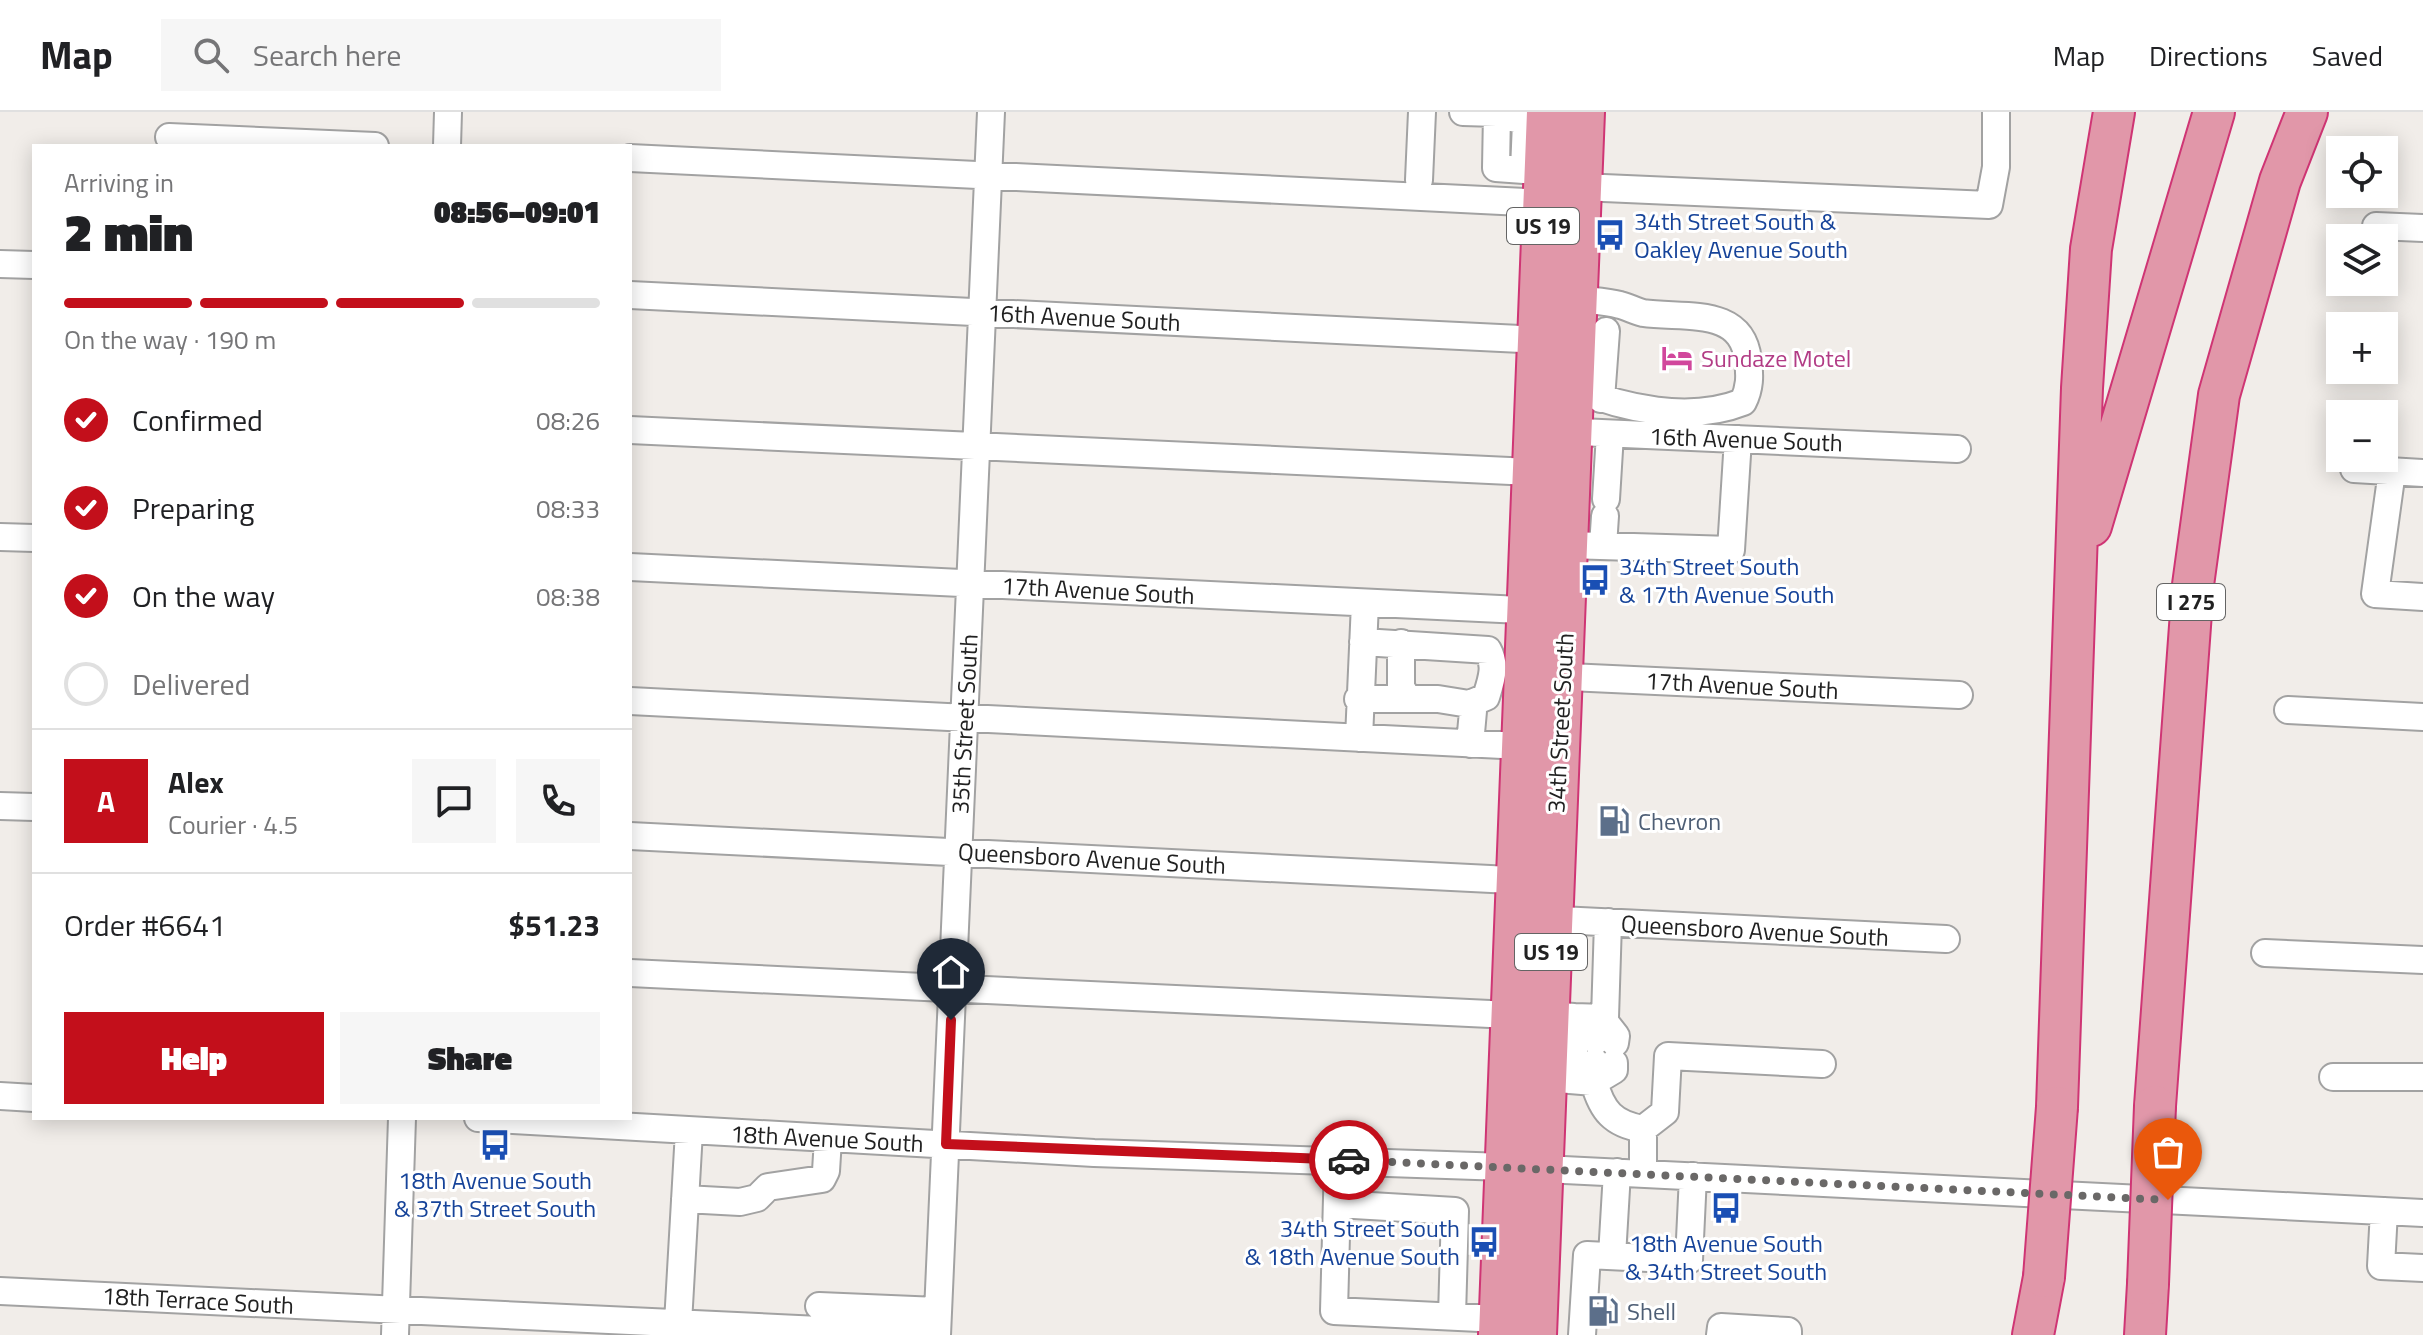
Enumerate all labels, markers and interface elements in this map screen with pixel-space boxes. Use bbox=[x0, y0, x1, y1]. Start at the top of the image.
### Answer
search box bbox=[161, 19, 721, 91]
text: Map bbox=[40, 26, 113, 84]
text: Search here bbox=[253, 32, 402, 78]
icon: search bbox=[189, 33, 233, 77]
text: Map bbox=[2053, 34, 2105, 77]
text: Directions bbox=[2149, 34, 2268, 77]
text: Saved bbox=[2312, 34, 2383, 77]
map controls bbox=[2326, 136, 2398, 472]
button: locate bbox=[2326, 136, 2398, 208]
text: Arriving in bbox=[64, 163, 174, 202]
text: 08:56–09:01 bbox=[434, 189, 600, 235]
text: 2 min bbox=[64, 192, 193, 271]
place label: 34th Street South & Oakley Avenue South bbox=[1634, 203, 1848, 267]
road number: US 19 bbox=[1507, 208, 1579, 244]
bus stop icon: 34th Street South & Oakley Avenue South bbox=[1593, 218, 1627, 252]
button: layers bbox=[2326, 224, 2398, 296]
street label: 16th Avenue South bbox=[986, 294, 1182, 340]
button: + bbox=[2326, 312, 2398, 384]
text: On the way · 190 m bbox=[64, 320, 276, 359]
place label: Sundaze Motel bbox=[1701, 340, 1851, 376]
hotel icon: Sundaze Motel bbox=[1660, 341, 1694, 375]
text: Confirmed bbox=[132, 397, 263, 443]
icon: check bbox=[64, 398, 108, 442]
button: − bbox=[2326, 400, 2398, 472]
text: 08:26 bbox=[536, 401, 600, 440]
street label: 16th Avenue South bbox=[1649, 418, 1843, 460]
text: Preparing bbox=[132, 485, 254, 531]
icon: check bbox=[64, 486, 108, 530]
text: 08:33 bbox=[536, 489, 600, 528]
place label: 34th Street South & 17th Avenue South bbox=[1619, 548, 1834, 612]
bus stop icon: 34th Street South & 17th Avenue South bbox=[1578, 563, 1612, 597]
street label: 17th Avenue South bbox=[1000, 567, 1196, 613]
text: On the way bbox=[132, 573, 275, 619]
icon: check bbox=[64, 574, 108, 618]
text: 08:38 bbox=[536, 577, 600, 616]
road number: I 275 bbox=[2157, 584, 2225, 620]
street label: 34th Street South bbox=[1537, 632, 1583, 814]
street label: 35th Street South bbox=[941, 633, 987, 815]
text: Delivered bbox=[132, 661, 250, 707]
street label: 17th Avenue South bbox=[1644, 662, 1840, 708]
text: Alex bbox=[168, 759, 224, 805]
button: chat bbox=[412, 759, 496, 843]
button: phone bbox=[516, 759, 600, 843]
text: A bbox=[97, 778, 115, 824]
place label: Chevron bbox=[1638, 803, 1721, 839]
fuel station icon: Chevron bbox=[1597, 804, 1631, 838]
text: Courier · 4.5 bbox=[168, 805, 298, 844]
street label: Queensboro Avenue South bbox=[957, 833, 1227, 883]
text: Order #6641 bbox=[64, 902, 226, 948]
text: $51.23 bbox=[508, 902, 600, 948]
street label: Queensboro Avenue South bbox=[1620, 905, 1890, 955]
road number: US 19 bbox=[1515, 934, 1587, 970]
pin bbox=[917, 938, 985, 1020]
icon: home bbox=[929, 950, 973, 994]
button: Help bbox=[64, 1012, 324, 1104]
button: Share bbox=[340, 1012, 600, 1104]
street label: 18th Avenue South bbox=[729, 1115, 925, 1161]
pin bbox=[2134, 1118, 2202, 1200]
courier bbox=[1309, 1120, 1389, 1200]
bus stop icon: 18th Avenue South & 37th Street South bbox=[478, 1128, 512, 1162]
icon: bag bbox=[2146, 1130, 2190, 1174]
icon: car bbox=[1327, 1138, 1371, 1182]
place label: 18th Avenue South & 37th Street South bbox=[394, 1162, 596, 1226]
bus stop icon: 18th Avenue South & 34th Street South bbox=[1709, 1191, 1743, 1225]
place label: 34th Street South & 18th Avenue South bbox=[1245, 1210, 1460, 1274]
bus stop icon: 34th Street South & 18th Avenue South bbox=[1467, 1225, 1501, 1259]
place label: 18th Avenue South & 34th Street South bbox=[1625, 1225, 1827, 1289]
street label: 18th Terrace South bbox=[101, 1277, 295, 1323]
place label: Shell bbox=[1627, 1293, 1676, 1329]
fuel station icon: Shell bbox=[1586, 1294, 1620, 1328]

